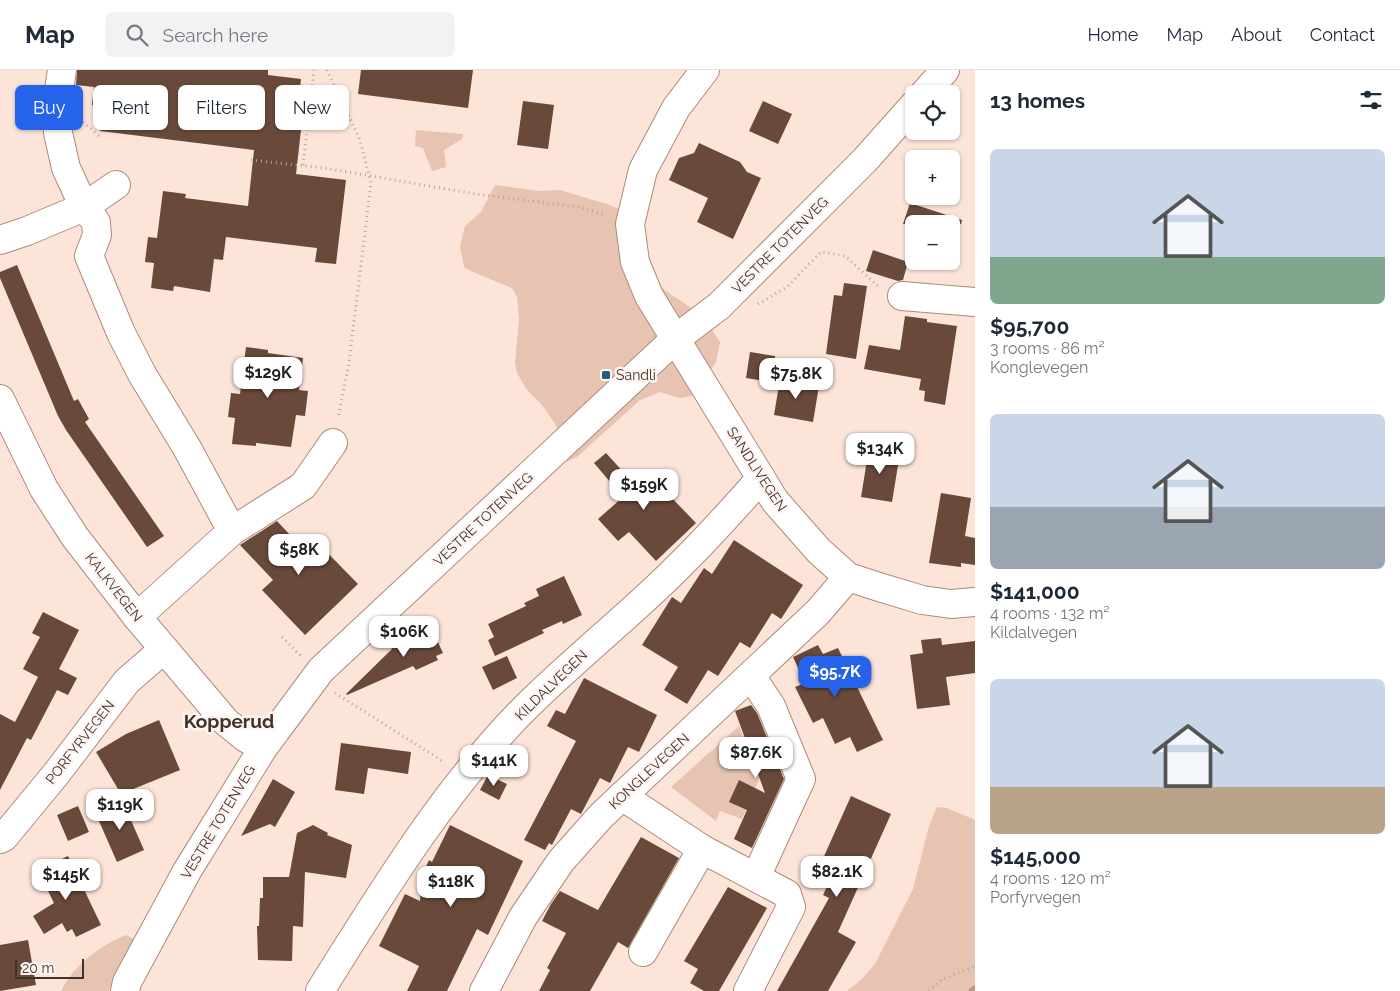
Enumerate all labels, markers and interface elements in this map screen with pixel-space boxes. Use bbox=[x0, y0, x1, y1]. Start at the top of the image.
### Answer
search box bbox=[105, 12, 455, 57]
text: Map bbox=[25, 20, 75, 49]
icon: search bbox=[123, 21, 151, 49]
text: Search here bbox=[163, 24, 268, 46]
text: Home bbox=[1087, 24, 1138, 45]
text: Map bbox=[1166, 24, 1203, 45]
text: About bbox=[1231, 24, 1282, 45]
text: Contact bbox=[1310, 24, 1375, 45]
chip: Buy bbox=[15, 85, 83, 130]
chip: Rent bbox=[93, 85, 168, 130]
chip: Filters bbox=[178, 85, 265, 130]
chip: New bbox=[275, 85, 349, 130]
map controls bbox=[905, 85, 960, 270]
button: locate bbox=[905, 85, 960, 140]
icon: filters bbox=[1357, 86, 1385, 114]
text: 13 homes bbox=[990, 88, 1085, 113]
button: + bbox=[905, 150, 960, 205]
icon: home bbox=[1143, 181, 1233, 271]
street label: VESTRE TOTENVEG bbox=[728, 193, 832, 297]
button: − bbox=[905, 215, 960, 270]
text: $95,700 bbox=[990, 314, 1069, 339]
text: 3 rooms · 86 m² bbox=[990, 339, 1105, 358]
pin: $129K bbox=[233, 356, 303, 399]
pin: $75.8K bbox=[755, 358, 837, 400]
text: Konglevegen bbox=[990, 358, 1088, 377]
text: $129K bbox=[244, 363, 292, 382]
text: $75.8K bbox=[770, 364, 822, 383]
place label: Sandli bbox=[616, 367, 656, 383]
marker: Sandli bbox=[600, 369, 612, 381]
street label: SANDLIVEGEN bbox=[724, 424, 790, 514]
pin: $134K bbox=[845, 432, 915, 475]
text: $134K bbox=[857, 439, 903, 458]
icon: home bbox=[1143, 446, 1233, 536]
pin: $159K bbox=[609, 468, 679, 511]
street label: VESTRE TOTENVEG bbox=[430, 469, 536, 569]
text: $159K bbox=[620, 475, 668, 494]
pin: $58K bbox=[269, 534, 329, 576]
text: $58K bbox=[279, 540, 319, 559]
street label: KALKVEGEN bbox=[82, 549, 146, 625]
text: $141,000 bbox=[990, 579, 1080, 604]
text: 4 rooms · 132 m² bbox=[990, 604, 1110, 623]
pin: $106K bbox=[369, 616, 439, 658]
text: $106K bbox=[380, 622, 428, 641]
text: Kildalvegen bbox=[990, 623, 1077, 642]
street label: KILDALVEGEN bbox=[512, 647, 590, 723]
pin: $95.7K bbox=[794, 656, 876, 698]
text: $95.7K bbox=[809, 662, 861, 681]
street label: PORFYRVEGEN bbox=[42, 697, 118, 787]
district label: Kopperud bbox=[184, 710, 274, 732]
icon: home bbox=[1143, 711, 1233, 801]
street label: KONGLEVEGEN bbox=[606, 730, 692, 812]
pin: $87.6K bbox=[715, 736, 797, 779]
text: $87.6K bbox=[730, 743, 782, 762]
pin: $141K bbox=[459, 744, 529, 787]
text: $141K bbox=[471, 751, 517, 770]
street label: VESTRE TOTENVEG bbox=[178, 762, 258, 882]
pin: $119K bbox=[85, 788, 155, 831]
text: $119K bbox=[97, 795, 143, 814]
text: $145,000 bbox=[990, 844, 1081, 869]
pin: $82.1K bbox=[796, 856, 878, 898]
pin: $145K bbox=[31, 858, 101, 901]
text: $82.1K bbox=[811, 862, 863, 881]
text: $145K bbox=[43, 865, 89, 884]
pin: $118K bbox=[416, 866, 486, 908]
text: 4 rooms · 120 m² bbox=[990, 869, 1111, 888]
text: $118K bbox=[428, 872, 474, 891]
text: Porfyrvegen bbox=[990, 888, 1081, 907]
scale bar bbox=[15, 956, 84, 979]
text: 20 m bbox=[22, 960, 54, 976]

